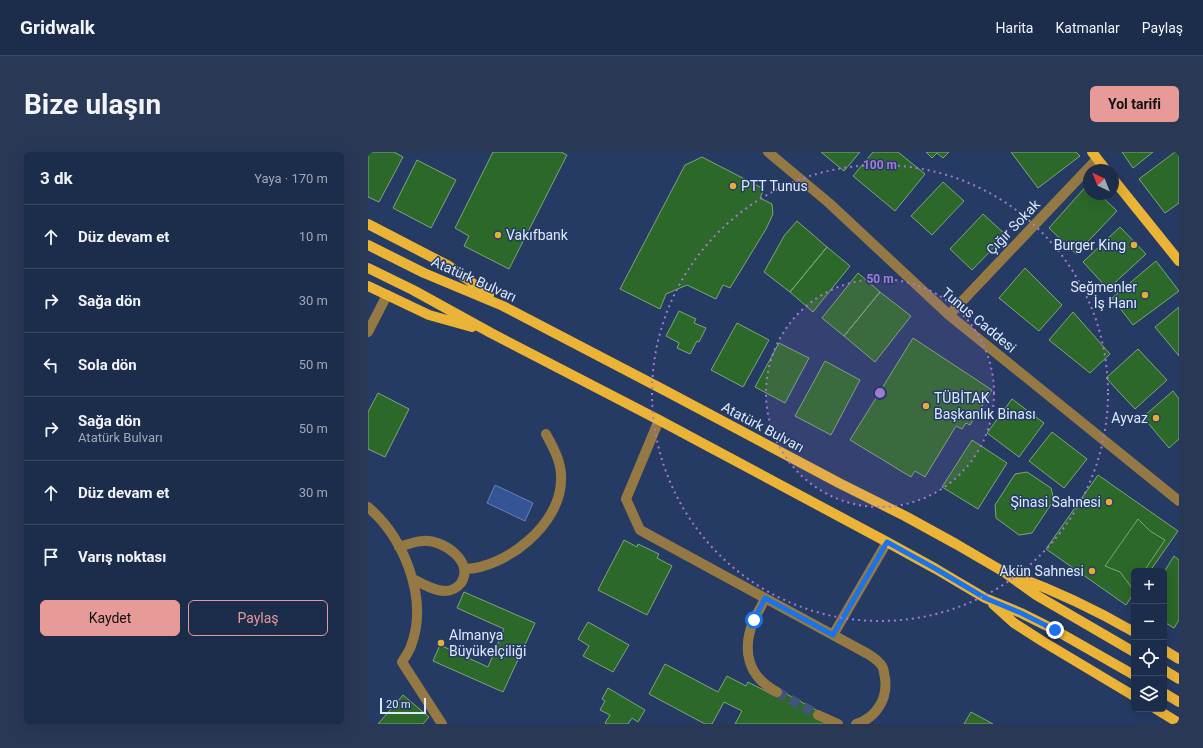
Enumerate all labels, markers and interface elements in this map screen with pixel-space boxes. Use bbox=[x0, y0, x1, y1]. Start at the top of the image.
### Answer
text: Gridwalk bbox=[20, 16, 95, 39]
text: Harita bbox=[996, 20, 1033, 36]
text: Katmanlar bbox=[1055, 20, 1120, 36]
text: Paylaş bbox=[1142, 20, 1183, 36]
button: Yol tarifi bbox=[1090, 86, 1179, 122]
text: Bize ulaşın bbox=[24, 88, 161, 121]
text: 100 m bbox=[863, 158, 897, 172]
north arrow bbox=[1083, 164, 1119, 200]
text: 3 dk bbox=[40, 168, 73, 188]
text: Yaya · 170 m bbox=[254, 171, 328, 186]
place label: PTT Tunus bbox=[741, 178, 808, 194]
marker: PTT Tunus bbox=[728, 181, 738, 191]
street label: Çığır Sokak bbox=[983, 196, 1044, 258]
icon: ahead bbox=[40, 226, 62, 248]
place label: Vakıfbank bbox=[506, 227, 569, 243]
text: Düz devam et bbox=[78, 228, 169, 246]
text: 10 m bbox=[299, 229, 328, 244]
marker: Vakıfbank bbox=[493, 230, 503, 240]
place label: Burger King bbox=[1054, 237, 1126, 253]
marker: Burger King bbox=[1129, 240, 1139, 250]
street label: Atatürk Bulvarı bbox=[429, 253, 519, 305]
text: 50 m bbox=[866, 272, 894, 286]
place label: Seğmenler İş Hanı bbox=[1070, 279, 1137, 311]
street label: Tunus Caddesi bbox=[939, 284, 1019, 356]
icon: right bbox=[40, 290, 62, 312]
marker: Seğmenler İş Hanı bbox=[1140, 290, 1150, 300]
text: Sağa dön bbox=[78, 292, 141, 310]
text: 30 m bbox=[299, 293, 328, 308]
icon: left bbox=[40, 354, 62, 376]
text: Sola dön bbox=[78, 356, 137, 374]
text: 50 m bbox=[299, 357, 328, 372]
centre of rings bbox=[873, 386, 887, 400]
place label: TÜBİTAK Başkanlık Binası bbox=[934, 390, 1036, 422]
street label: Atatürk Bulvarı bbox=[719, 399, 807, 455]
marker: TÜBİTAK Başkanlık Binası bbox=[921, 401, 931, 411]
place label: Ayvaz bbox=[1111, 410, 1148, 426]
text: Sağa dön bbox=[78, 412, 141, 430]
marker: Ayvaz bbox=[1151, 413, 1161, 423]
icon: right bbox=[40, 418, 62, 440]
text: 50 m bbox=[299, 421, 328, 436]
text: Atatürk Bulvarı bbox=[78, 430, 163, 445]
icon: ahead bbox=[40, 482, 62, 504]
text: Düz devam et bbox=[78, 484, 169, 502]
text: 30 m bbox=[299, 485, 328, 500]
place label: Şinasi Sahnesi bbox=[1010, 494, 1101, 510]
marker: Şinasi Sahnesi bbox=[1104, 497, 1114, 507]
icon: arrive bbox=[40, 546, 62, 568]
text: Varış noktası bbox=[78, 548, 166, 566]
place label: Akün Sahnesi bbox=[999, 563, 1084, 579]
marker: Akün Sahnesi bbox=[1087, 566, 1097, 576]
map controls bbox=[1131, 568, 1167, 712]
button: + bbox=[1131, 568, 1167, 604]
button: Kaydet bbox=[40, 600, 180, 636]
button: Paylaş bbox=[188, 600, 328, 636]
button: − bbox=[1131, 604, 1167, 640]
route start bbox=[745, 611, 763, 629]
route end bbox=[1046, 621, 1064, 639]
place label: Almanya Büyükelçiliği bbox=[449, 627, 526, 659]
marker: Almanya Büyükelçiliği bbox=[436, 638, 446, 648]
button: locate bbox=[1131, 640, 1167, 676]
button: layers bbox=[1131, 676, 1167, 712]
scale bar bbox=[380, 696, 426, 715]
text: 20 m bbox=[386, 698, 411, 711]

